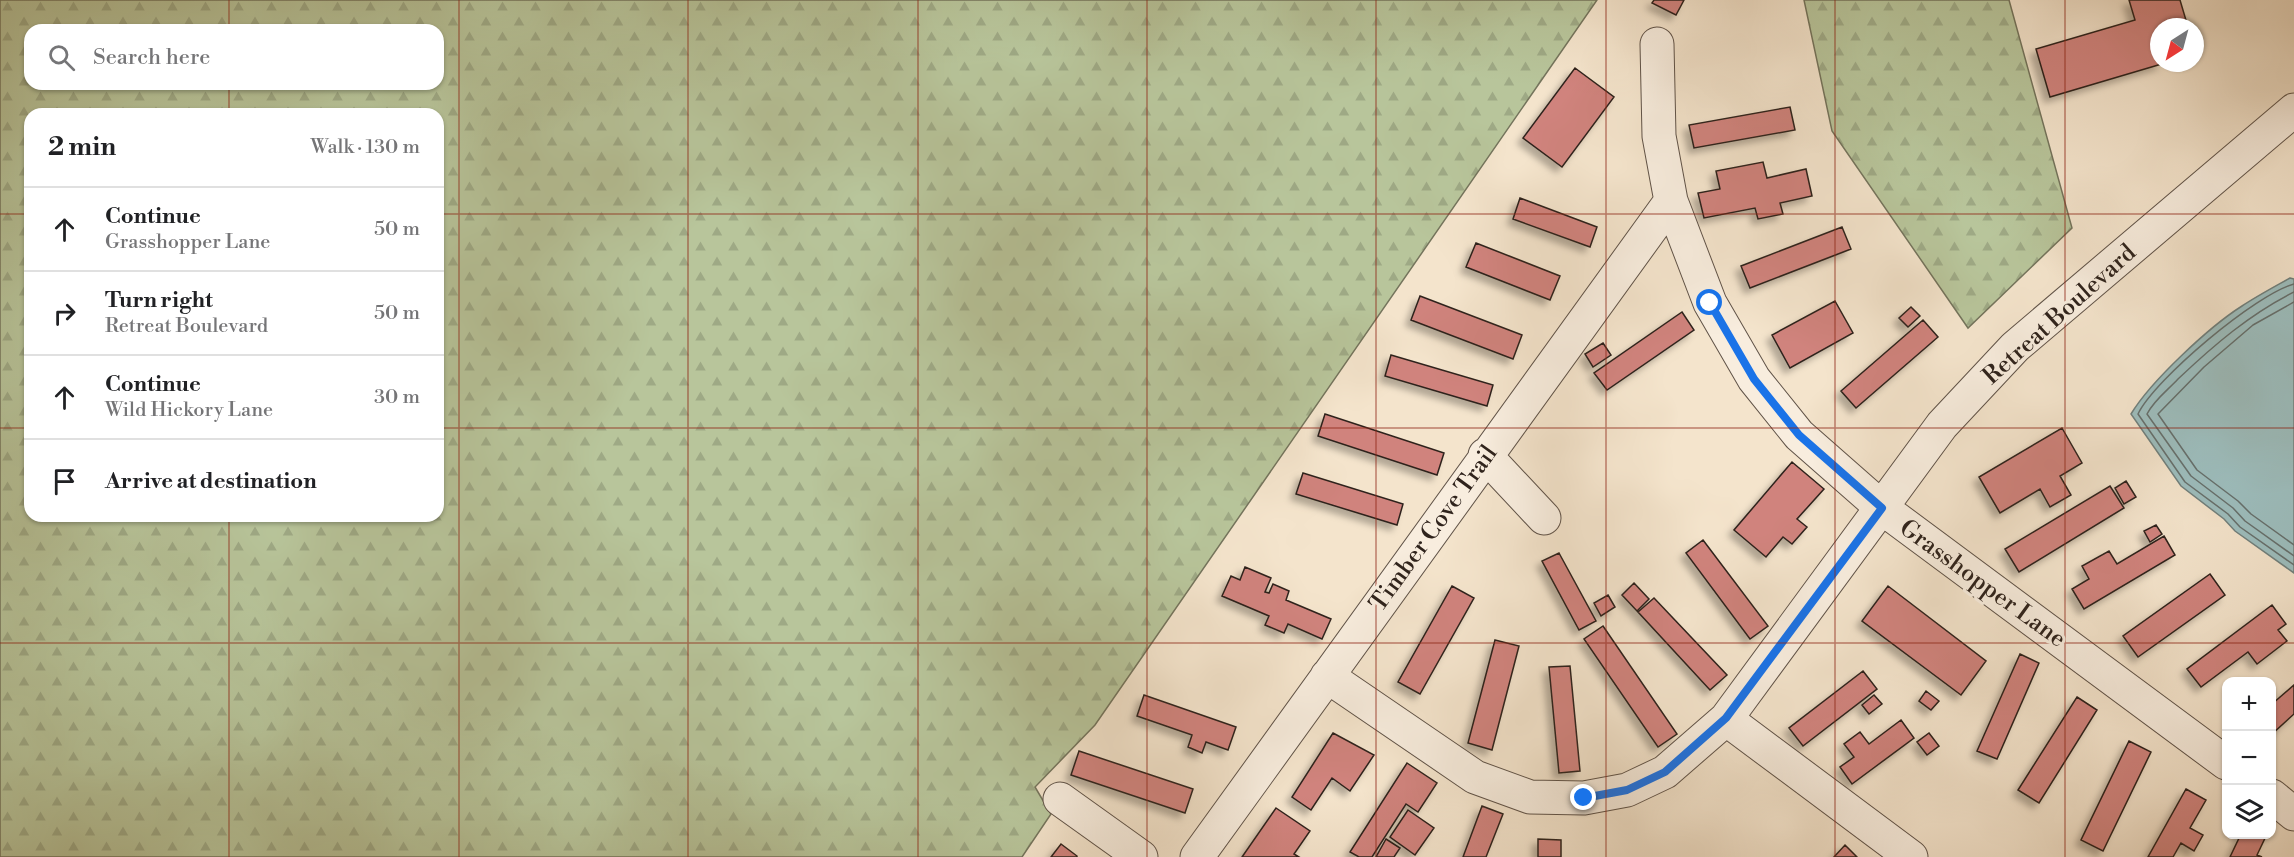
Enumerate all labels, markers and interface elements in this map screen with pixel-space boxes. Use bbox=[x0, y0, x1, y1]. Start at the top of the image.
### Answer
north arrow bbox=[2150, 18, 2204, 72]
search box bbox=[24, 24, 444, 90]
icon: search bbox=[45, 41, 78, 74]
text: Search here bbox=[93, 44, 210, 71]
text: 2 min bbox=[48, 131, 116, 163]
text: Walk · 130 m bbox=[311, 135, 420, 160]
text: Continue bbox=[105, 203, 201, 230]
icon: ahead bbox=[48, 213, 81, 246]
text: 50 m bbox=[374, 217, 420, 242]
text: Grasshopper Lane bbox=[105, 230, 270, 255]
street label: Retreat Boulevard bbox=[1977, 238, 2143, 391]
text: Turn right bbox=[105, 287, 213, 314]
route start bbox=[1696, 289, 1722, 315]
icon: right bbox=[48, 297, 81, 330]
text: 50 m bbox=[374, 301, 420, 326]
text: Retreat Boulevard bbox=[105, 314, 268, 339]
text: Continue bbox=[105, 371, 201, 398]
icon: ahead bbox=[48, 381, 81, 414]
text: 30 m bbox=[374, 385, 420, 410]
text: Wild Hickory Lane bbox=[105, 398, 273, 423]
street label: Timber Cove Trail bbox=[1363, 440, 1504, 618]
icon: arrive bbox=[48, 465, 81, 498]
text: Arrive at destination bbox=[105, 468, 317, 495]
street label: Grasshopper Lane bbox=[1893, 513, 2072, 654]
map controls bbox=[2222, 677, 2276, 839]
button: + bbox=[2222, 677, 2276, 731]
button: − bbox=[2222, 731, 2276, 785]
route end bbox=[1570, 784, 1596, 810]
button: layers bbox=[2222, 785, 2276, 839]

